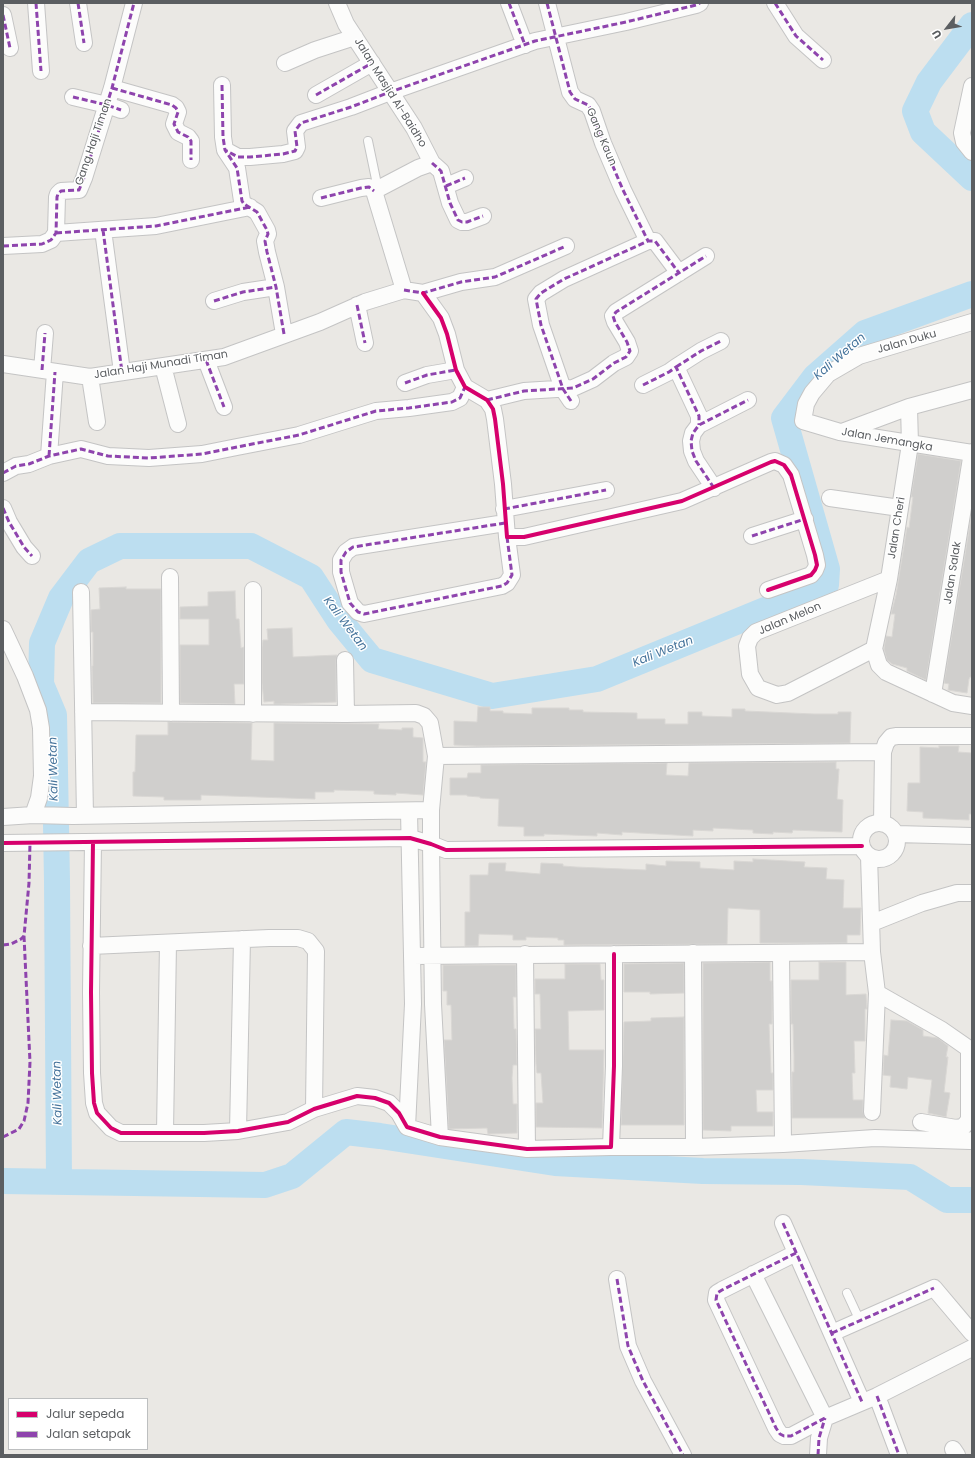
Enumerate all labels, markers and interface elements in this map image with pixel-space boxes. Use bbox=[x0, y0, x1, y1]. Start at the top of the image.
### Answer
north arrow bbox=[927, 8, 967, 48]
text: U bbox=[928, 27, 946, 42]
street label: Jalan Masjid Al-Baidho bbox=[351, 36, 429, 150]
street label: Gang Haji Timan bbox=[73, 97, 115, 187]
street label: Gang Kaun bbox=[583, 106, 619, 168]
street label: Jalan Duku bbox=[876, 327, 938, 357]
water label: Kali Wetan bbox=[811, 331, 869, 383]
street label: Jalan Haji Munadi Timan bbox=[93, 348, 229, 382]
street label: Jalan Jemangka bbox=[840, 425, 934, 455]
street label: Jalan Cheri bbox=[886, 496, 908, 560]
street label: Jalan Salak bbox=[942, 541, 964, 605]
water label: Kali Wetan bbox=[320, 594, 370, 654]
street label: Jalan Melon bbox=[757, 600, 823, 638]
water label: Kali Wetan bbox=[631, 633, 695, 671]
water label: Kali Wetan bbox=[46, 737, 62, 801]
water label: Kali Wetan bbox=[50, 1061, 66, 1125]
legend bbox=[8, 1398, 148, 1450]
text: Jalur sepeda bbox=[46, 1405, 124, 1422]
text: Jalan setapak bbox=[46, 1425, 131, 1442]

